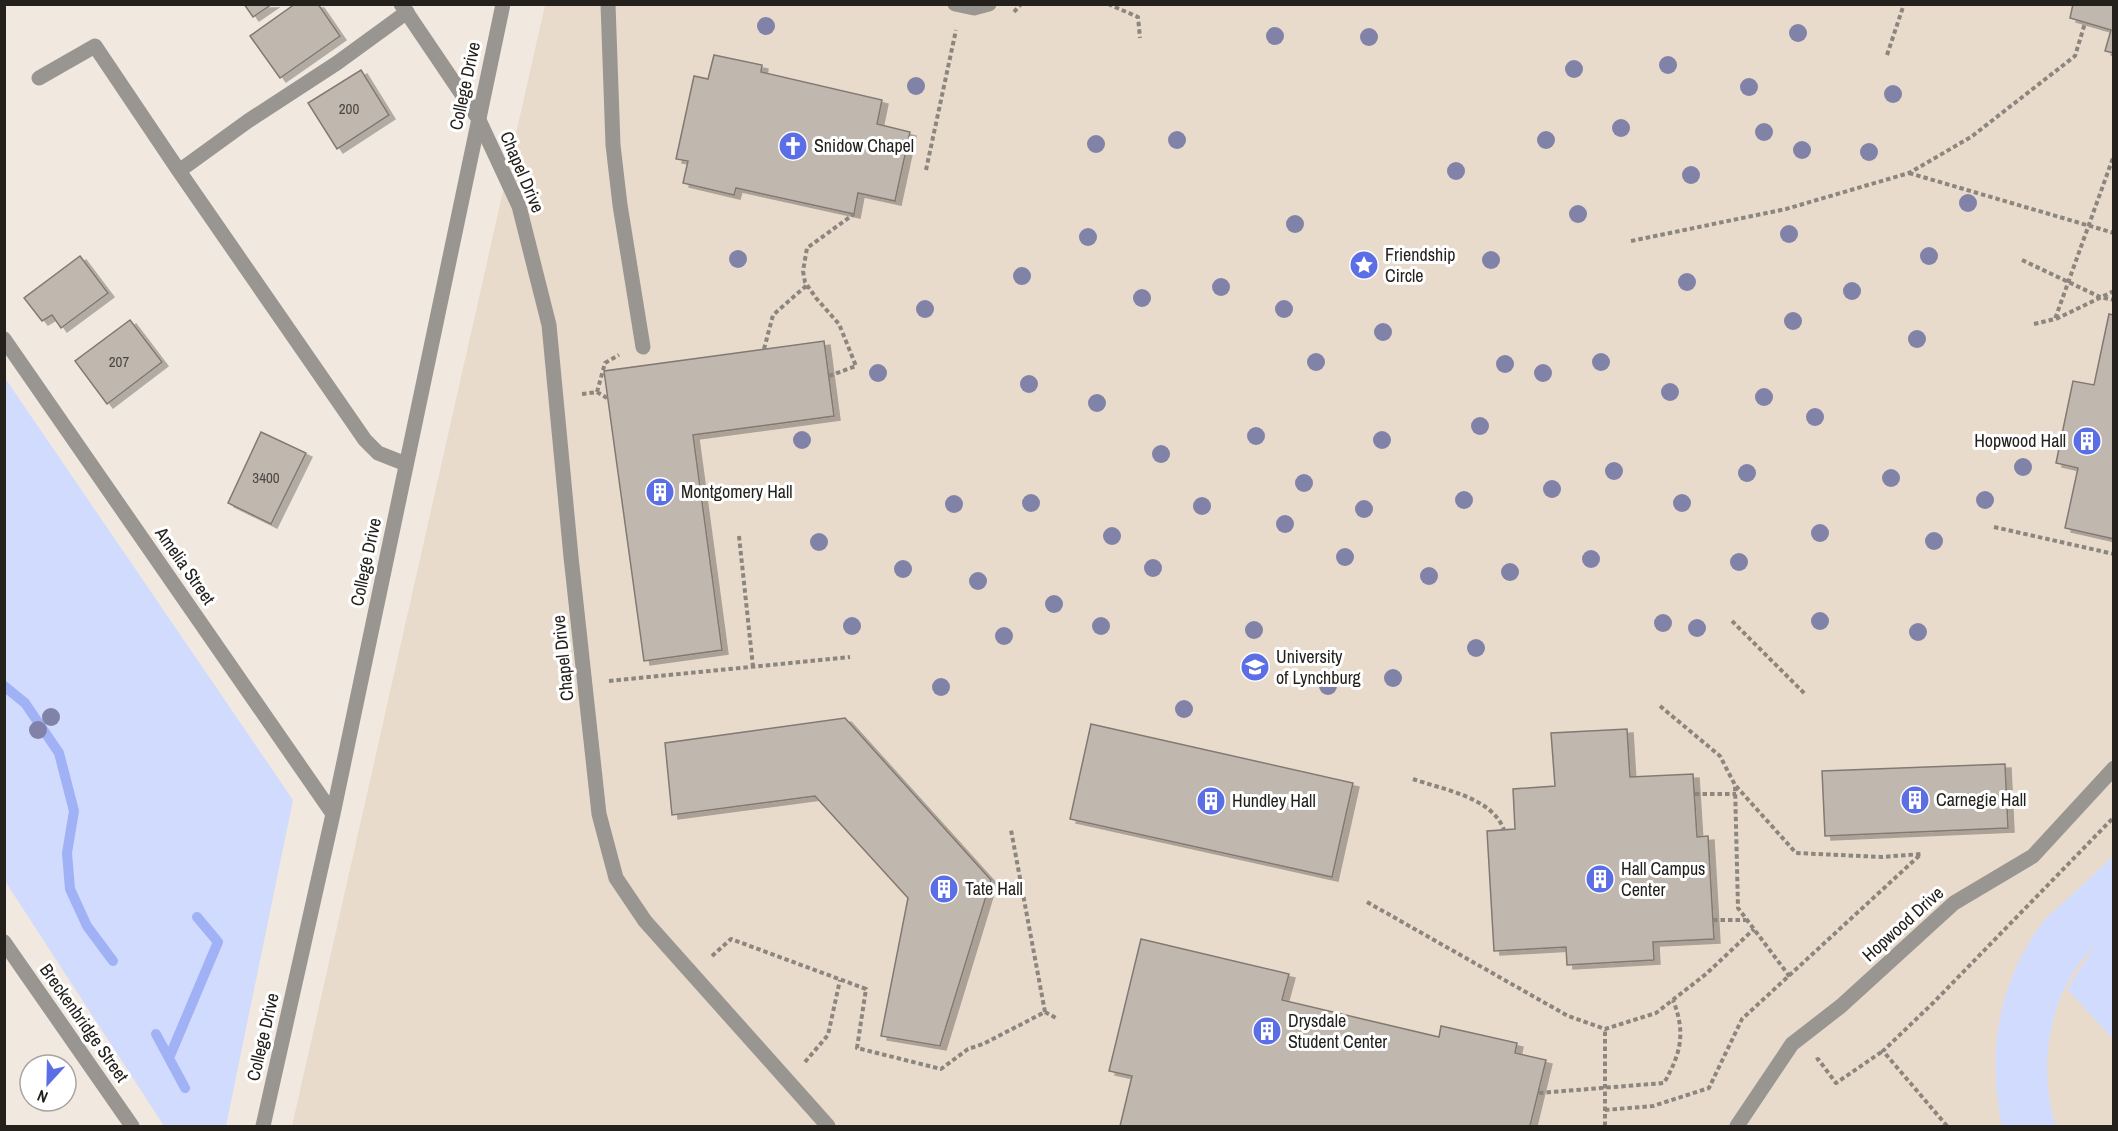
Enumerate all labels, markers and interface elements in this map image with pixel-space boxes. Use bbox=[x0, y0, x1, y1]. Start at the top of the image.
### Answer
street label: College Drive bbox=[443, 40, 486, 132]
house number: 200 bbox=[339, 98, 359, 119]
street label: Chapel Drive bbox=[494, 127, 551, 216]
church icon: Snidow Chapel bbox=[777, 130, 809, 162]
place label: Snidow Chapel bbox=[814, 133, 914, 158]
place label: Friendship Circle bbox=[1385, 242, 1456, 288]
place icon: Friendship Circle bbox=[1348, 249, 1380, 281]
house number: 207 bbox=[109, 351, 129, 372]
building icon: Hopwood Hall bbox=[2071, 425, 2103, 457]
place label: Hopwood Hall bbox=[1974, 428, 2066, 453]
house number: 3400 bbox=[252, 467, 280, 488]
building icon: Montgomery Hall bbox=[644, 476, 676, 508]
place label: Montgomery Hall bbox=[681, 479, 793, 504]
street label: College Drive bbox=[344, 516, 387, 608]
street label: Amelia Street bbox=[149, 521, 221, 610]
street label: Chapel Drive bbox=[546, 614, 579, 702]
place label: University of Lynchburg bbox=[1276, 644, 1362, 690]
school or university icon: University of Lynchburg bbox=[1239, 651, 1271, 683]
building icon: Carnegie Hall bbox=[1899, 784, 1931, 816]
building icon: Hundley Hall bbox=[1195, 785, 1227, 817]
place label: Carnegie Hall bbox=[1936, 787, 2026, 812]
place label: Hundley Hall bbox=[1232, 788, 1316, 813]
place label: Hall Campus Center bbox=[1621, 856, 1705, 902]
building icon: Hall Campus Center bbox=[1584, 863, 1616, 895]
building icon: Tate Hall bbox=[928, 873, 960, 905]
place label: Tate Hall bbox=[965, 876, 1023, 901]
street label: Hopwood Drive bbox=[1857, 880, 1949, 967]
street label: Breckenbridge Street bbox=[34, 958, 135, 1087]
street label: College Drive bbox=[240, 991, 285, 1083]
place label: Drysdale Student Center bbox=[1288, 1008, 1387, 1054]
building icon: Drysdale Student Center bbox=[1251, 1015, 1283, 1047]
north arrow bbox=[18, 1053, 78, 1113]
text: N bbox=[34, 1085, 51, 1109]

